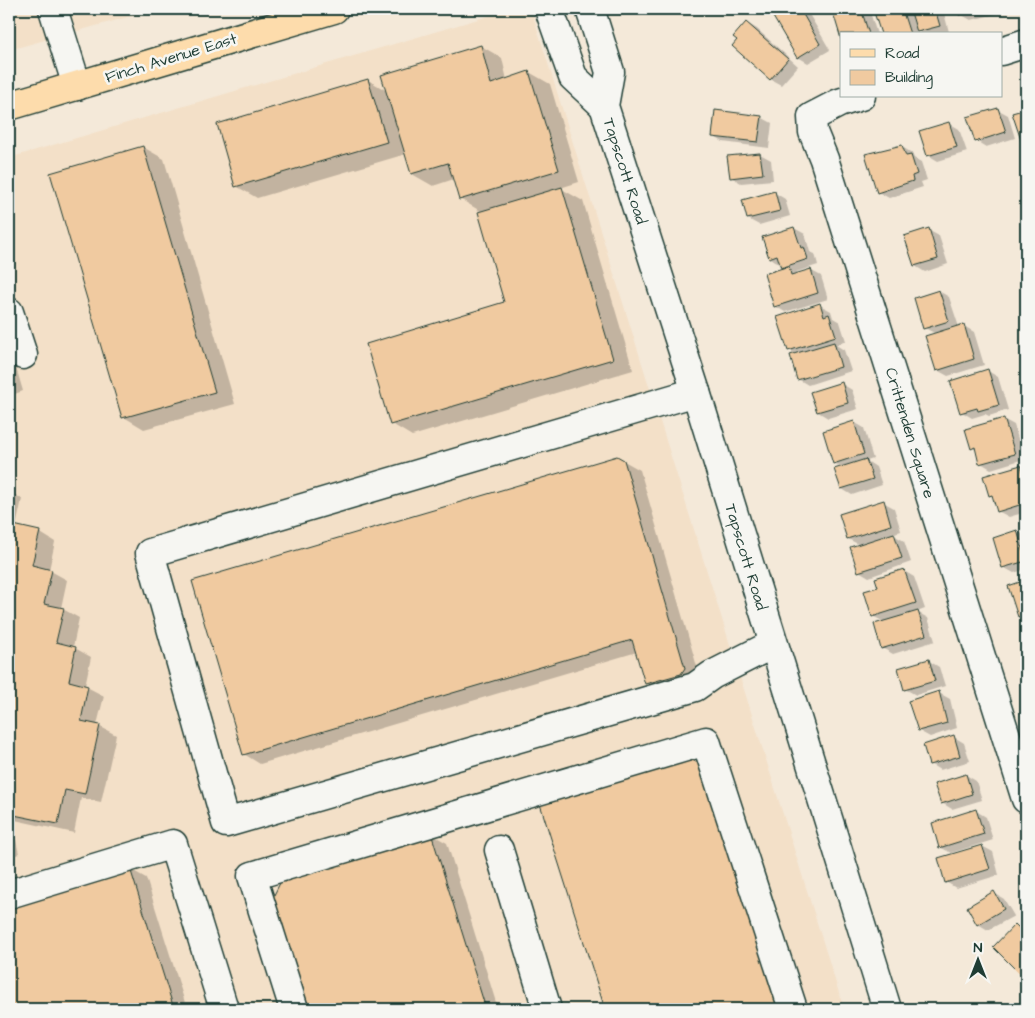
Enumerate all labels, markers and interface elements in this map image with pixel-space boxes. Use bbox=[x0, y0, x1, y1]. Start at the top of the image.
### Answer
street label: Finch Avenue East bbox=[103, 27, 240, 88]
legend bbox=[840, 32, 1002, 98]
text: Road bbox=[885, 43, 920, 64]
text: Building bbox=[885, 67, 933, 89]
street label: Tapscott Road bbox=[598, 115, 652, 227]
street label: Crittenden Square bbox=[880, 365, 940, 501]
street label: Tapscott Road bbox=[719, 501, 773, 613]
north arrow bbox=[952, 936, 1002, 986]
text: N bbox=[974, 938, 983, 958]

